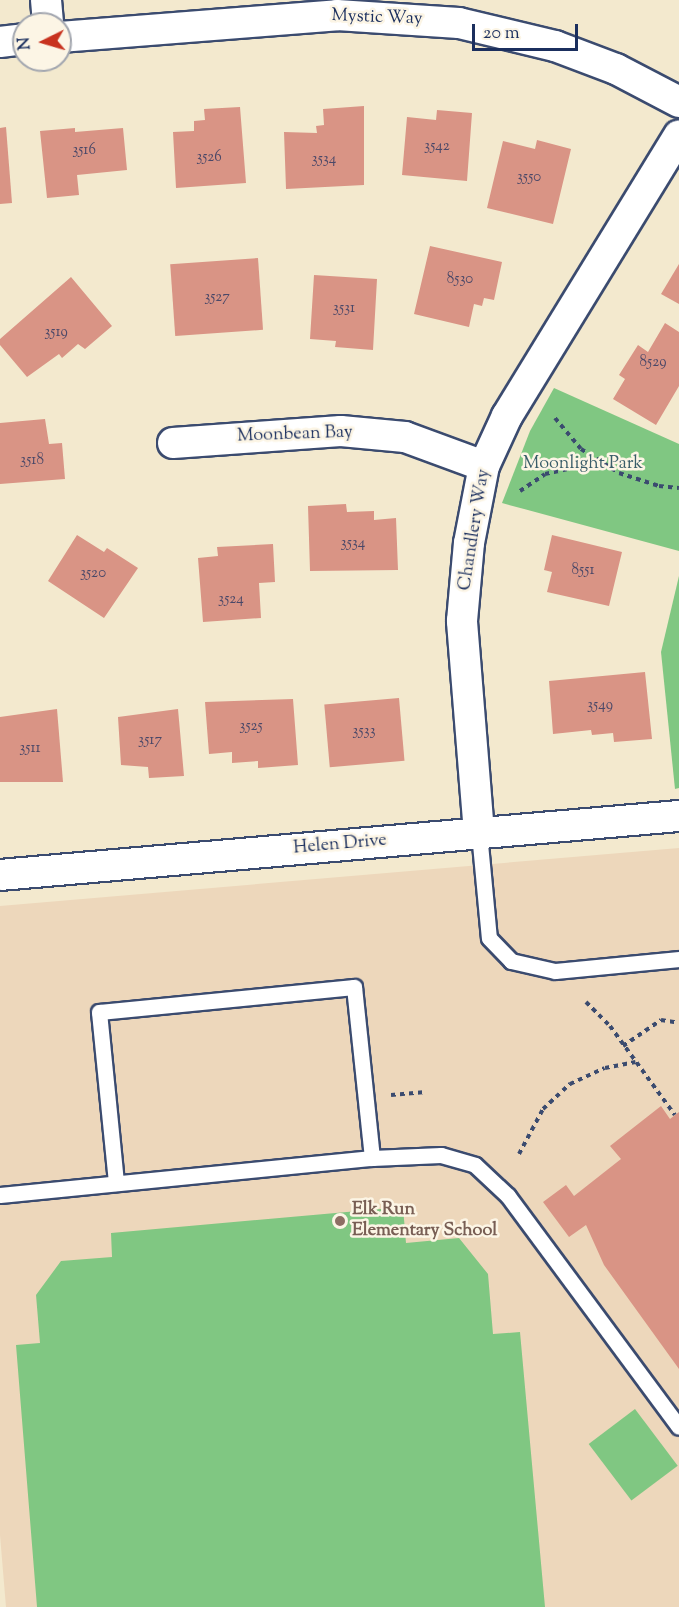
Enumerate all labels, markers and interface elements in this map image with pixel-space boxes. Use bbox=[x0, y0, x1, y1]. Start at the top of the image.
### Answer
street label: Mystic Way bbox=[331, 6, 423, 30]
north arrow bbox=[12, 12, 72, 72]
scale bar bbox=[475, 12, 582, 50]
text: 20 m bbox=[483, 21, 520, 47]
text: N bbox=[14, 36, 38, 51]
house number: 3542 bbox=[424, 138, 450, 156]
house number: 3516 bbox=[72, 142, 96, 160]
house number: 3526 bbox=[196, 149, 222, 167]
house number: 3534 bbox=[312, 151, 336, 169]
house number: 3550 bbox=[517, 169, 541, 187]
house number: 8530 bbox=[447, 271, 473, 289]
house number: 3527 bbox=[204, 289, 230, 307]
house number: 3531 bbox=[333, 300, 355, 318]
house number: 3519 bbox=[44, 324, 68, 342]
house number: 8529 bbox=[640, 354, 666, 372]
street label: Moonbean Bay bbox=[237, 422, 353, 448]
house number: 3518 bbox=[20, 452, 44, 470]
park label: Moonlight Park bbox=[523, 453, 643, 475]
street label: Chandlery Way bbox=[455, 468, 495, 592]
house number: 3534 bbox=[341, 535, 365, 553]
house number: 8551 bbox=[572, 562, 594, 580]
house number: 3520 bbox=[80, 565, 106, 583]
house number: 3524 bbox=[218, 591, 244, 609]
house number: 3549 bbox=[587, 697, 613, 715]
house number: 3525 bbox=[239, 718, 263, 736]
house number: 3533 bbox=[352, 723, 376, 741]
house number: 3517 bbox=[138, 732, 162, 750]
house number: 3511 bbox=[19, 740, 41, 758]
street label: Helen Drive bbox=[292, 830, 388, 860]
place label: Elk Run Elementary School bbox=[352, 1200, 497, 1242]
marker: Elk Run Elementary School bbox=[333, 1214, 347, 1228]

